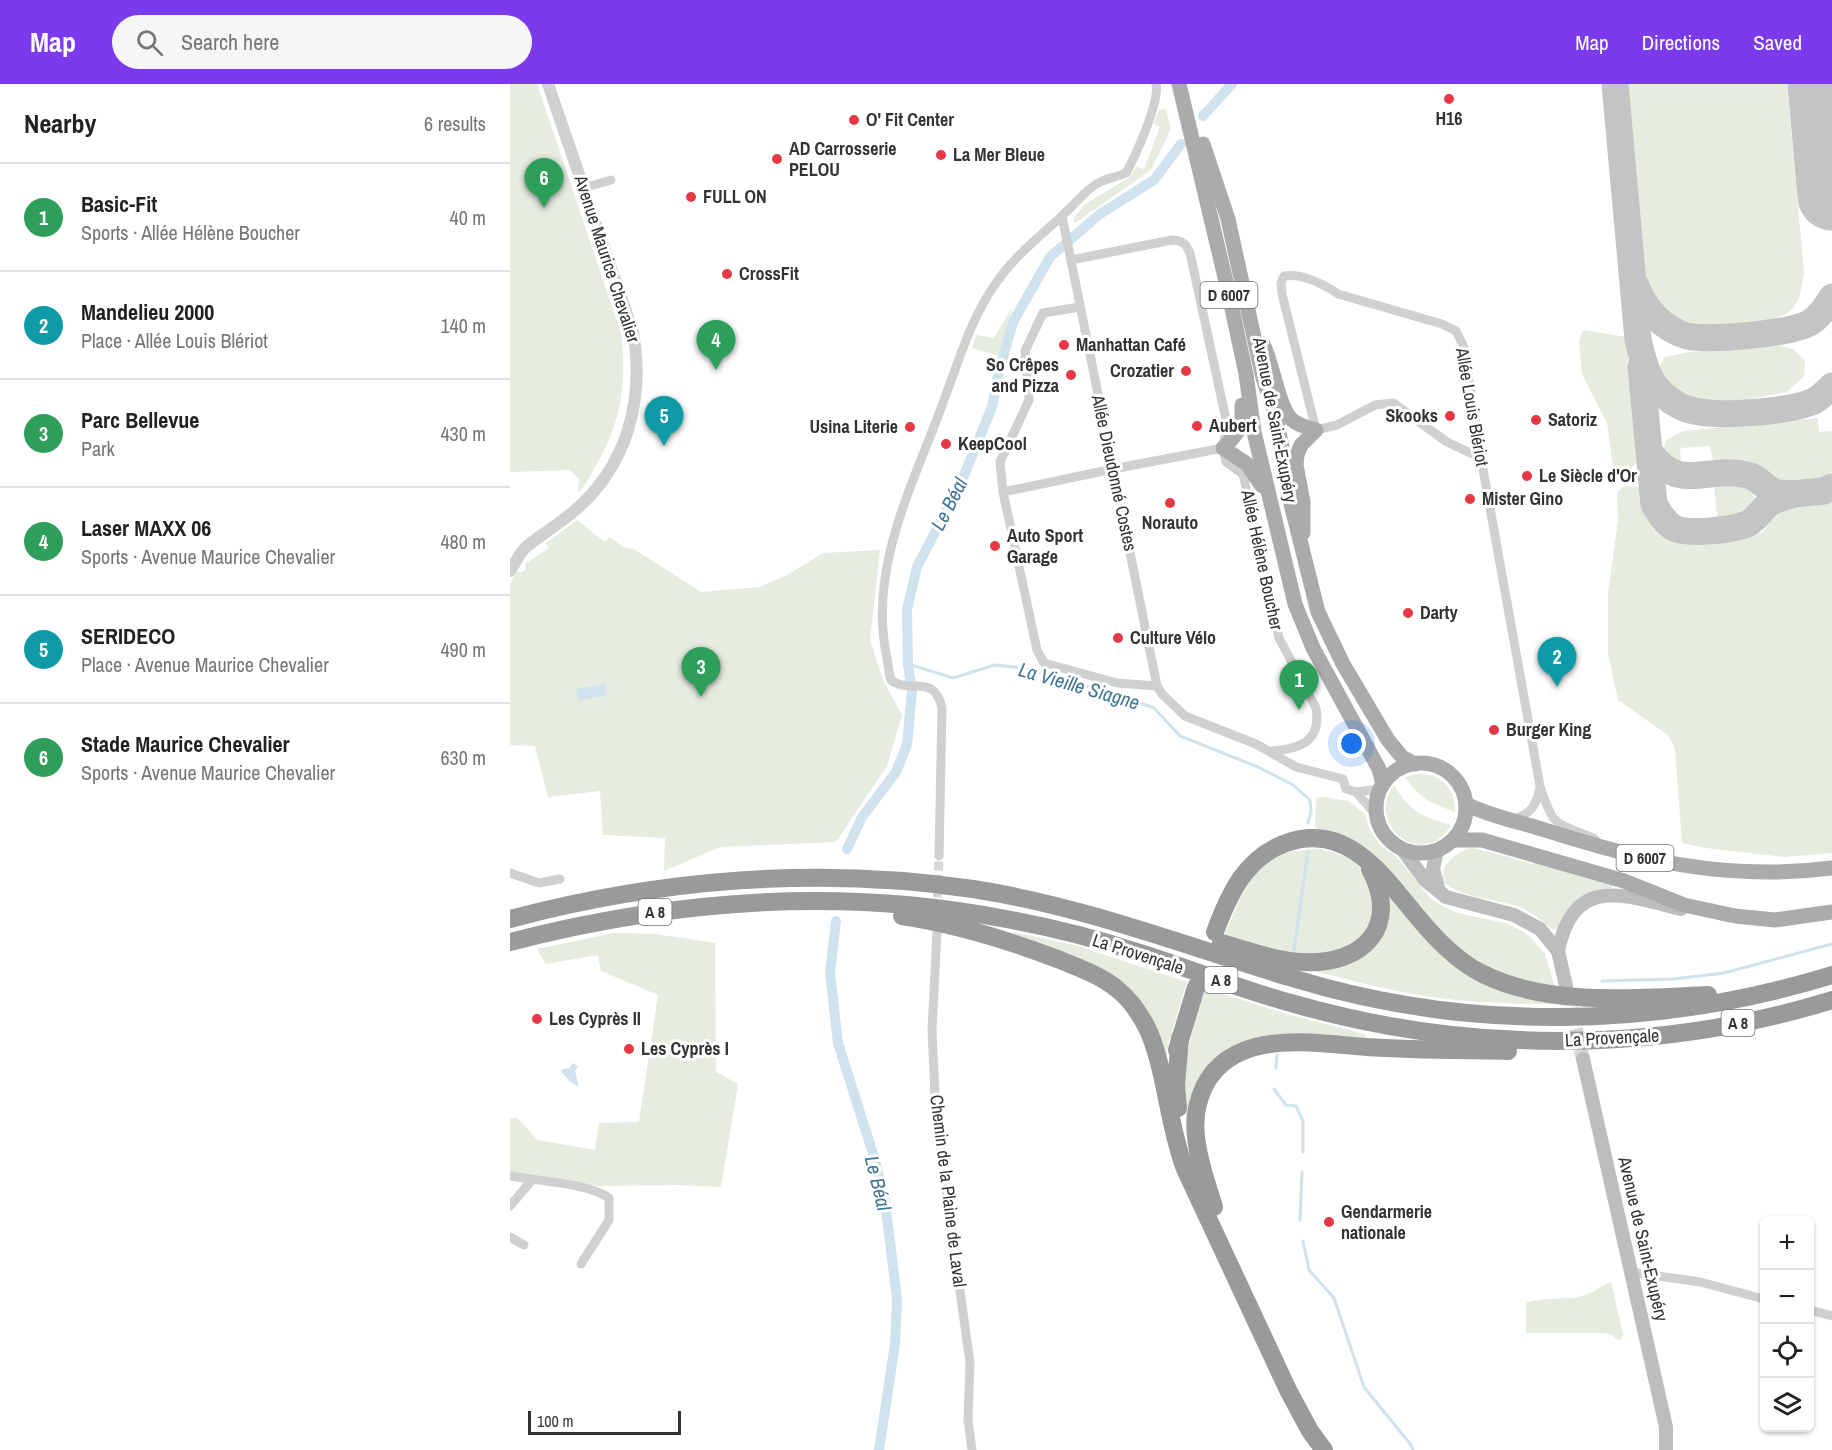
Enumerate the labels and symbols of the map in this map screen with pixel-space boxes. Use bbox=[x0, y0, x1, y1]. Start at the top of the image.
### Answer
marker: H16 bbox=[1442, 92, 1456, 106]
place label: H16 bbox=[1435, 106, 1463, 131]
place label: O' Fit Center bbox=[866, 107, 954, 132]
marker: O' Fit Center bbox=[847, 113, 861, 127]
place label: AD Carrosserie PELOU bbox=[789, 136, 896, 182]
place label: La Mer Bleue bbox=[953, 142, 1045, 167]
marker: La Mer Bleue bbox=[934, 148, 948, 162]
marker: AD Carrosserie PELOU bbox=[770, 152, 784, 166]
pin: 6 bbox=[525, 158, 564, 208]
street label: Avenue Maurice Chevalier bbox=[568, 171, 646, 346]
place label: FULL ON bbox=[703, 184, 767, 209]
marker: FULL ON bbox=[684, 190, 698, 204]
place label: CrossFit bbox=[739, 261, 799, 286]
marker: CrossFit bbox=[720, 267, 734, 281]
road number: D 6007 bbox=[1200, 282, 1258, 308]
pin: 4 bbox=[696, 320, 736, 370]
place label: Manhattan Café bbox=[1076, 332, 1186, 357]
street label: Avenue de Saint-Exupéry bbox=[1247, 334, 1304, 505]
marker: Manhattan Café bbox=[1057, 338, 1071, 352]
street label: Allée Louis Blériot bbox=[1450, 345, 1495, 468]
place label: So Crêpes and Pizza bbox=[986, 352, 1060, 398]
place label: Crozatier bbox=[1110, 358, 1174, 383]
marker: Crozatier bbox=[1179, 364, 1193, 378]
marker: So Crêpes and Pizza bbox=[1064, 368, 1078, 382]
street label: Allée Dieudonné Costes bbox=[1086, 391, 1143, 553]
pin: 5 bbox=[644, 396, 684, 446]
place label: Skooks bbox=[1385, 403, 1438, 428]
place label: Satoriz bbox=[1548, 407, 1598, 432]
marker: Skooks bbox=[1443, 409, 1457, 423]
place label: Aubert bbox=[1209, 413, 1257, 438]
marker: Satoriz bbox=[1529, 413, 1543, 427]
place label: Usina Literie bbox=[809, 414, 898, 439]
marker: Aubert bbox=[1190, 419, 1204, 433]
marker: Usina Literie bbox=[903, 420, 917, 434]
place label: KeepCool bbox=[958, 431, 1027, 456]
marker: KeepCool bbox=[939, 437, 953, 451]
place label: Le Siècle d'Or bbox=[1539, 463, 1637, 488]
marker: Le Siècle d'Or bbox=[1520, 469, 1534, 483]
water label: Le Béal bbox=[924, 473, 973, 535]
street label: Allée Hélène Boucher bbox=[1235, 486, 1290, 632]
place label: Mister Gino bbox=[1482, 486, 1563, 511]
marker: Mister Gino bbox=[1463, 492, 1477, 506]
marker: Norauto bbox=[1163, 496, 1177, 510]
place label: Norauto bbox=[1142, 510, 1198, 535]
place label: Auto Sport Garage bbox=[1007, 523, 1083, 569]
marker: Auto Sport Garage bbox=[988, 539, 1002, 553]
place label: Darty bbox=[1420, 600, 1459, 625]
marker: Darty bbox=[1401, 606, 1415, 620]
place label: Culture Vélo bbox=[1130, 625, 1216, 650]
marker: Culture Vélo bbox=[1111, 631, 1125, 645]
pin: 2 bbox=[1538, 638, 1576, 687]
pin: 3 bbox=[682, 648, 720, 697]
water label: La Vieille Siagne bbox=[1016, 655, 1143, 716]
pin: 1 bbox=[1280, 660, 1318, 710]
place label: Burger King bbox=[1506, 717, 1591, 742]
marker: Burger King bbox=[1487, 723, 1501, 737]
your location bbox=[1337, 729, 1366, 758]
road number: D 6007 bbox=[1616, 845, 1674, 871]
road number: A 8 bbox=[638, 899, 672, 925]
street label: La Provençale bbox=[1089, 927, 1187, 980]
road number: A 8 bbox=[1204, 967, 1238, 993]
place label: Les Cyprès II bbox=[549, 1006, 641, 1031]
road number: A 8 bbox=[1722, 1010, 1754, 1036]
marker: Les Cyprès II bbox=[530, 1012, 544, 1026]
street label: La Provençale bbox=[1564, 1023, 1660, 1052]
place label: Les Cyprès I bbox=[641, 1036, 729, 1061]
marker: Les Cyprès I bbox=[622, 1042, 636, 1056]
street label: Chemin de la Plaine de Laval bbox=[924, 1093, 973, 1289]
water label: Le Béal bbox=[859, 1153, 898, 1213]
street label: Avenue de Saint-Exupéry bbox=[1612, 1153, 1675, 1324]
place label: Gendarmerie nationale bbox=[1341, 1199, 1432, 1245]
marker: Gendarmerie nationale bbox=[1322, 1215, 1336, 1229]
scale bar bbox=[528, 1408, 681, 1436]

